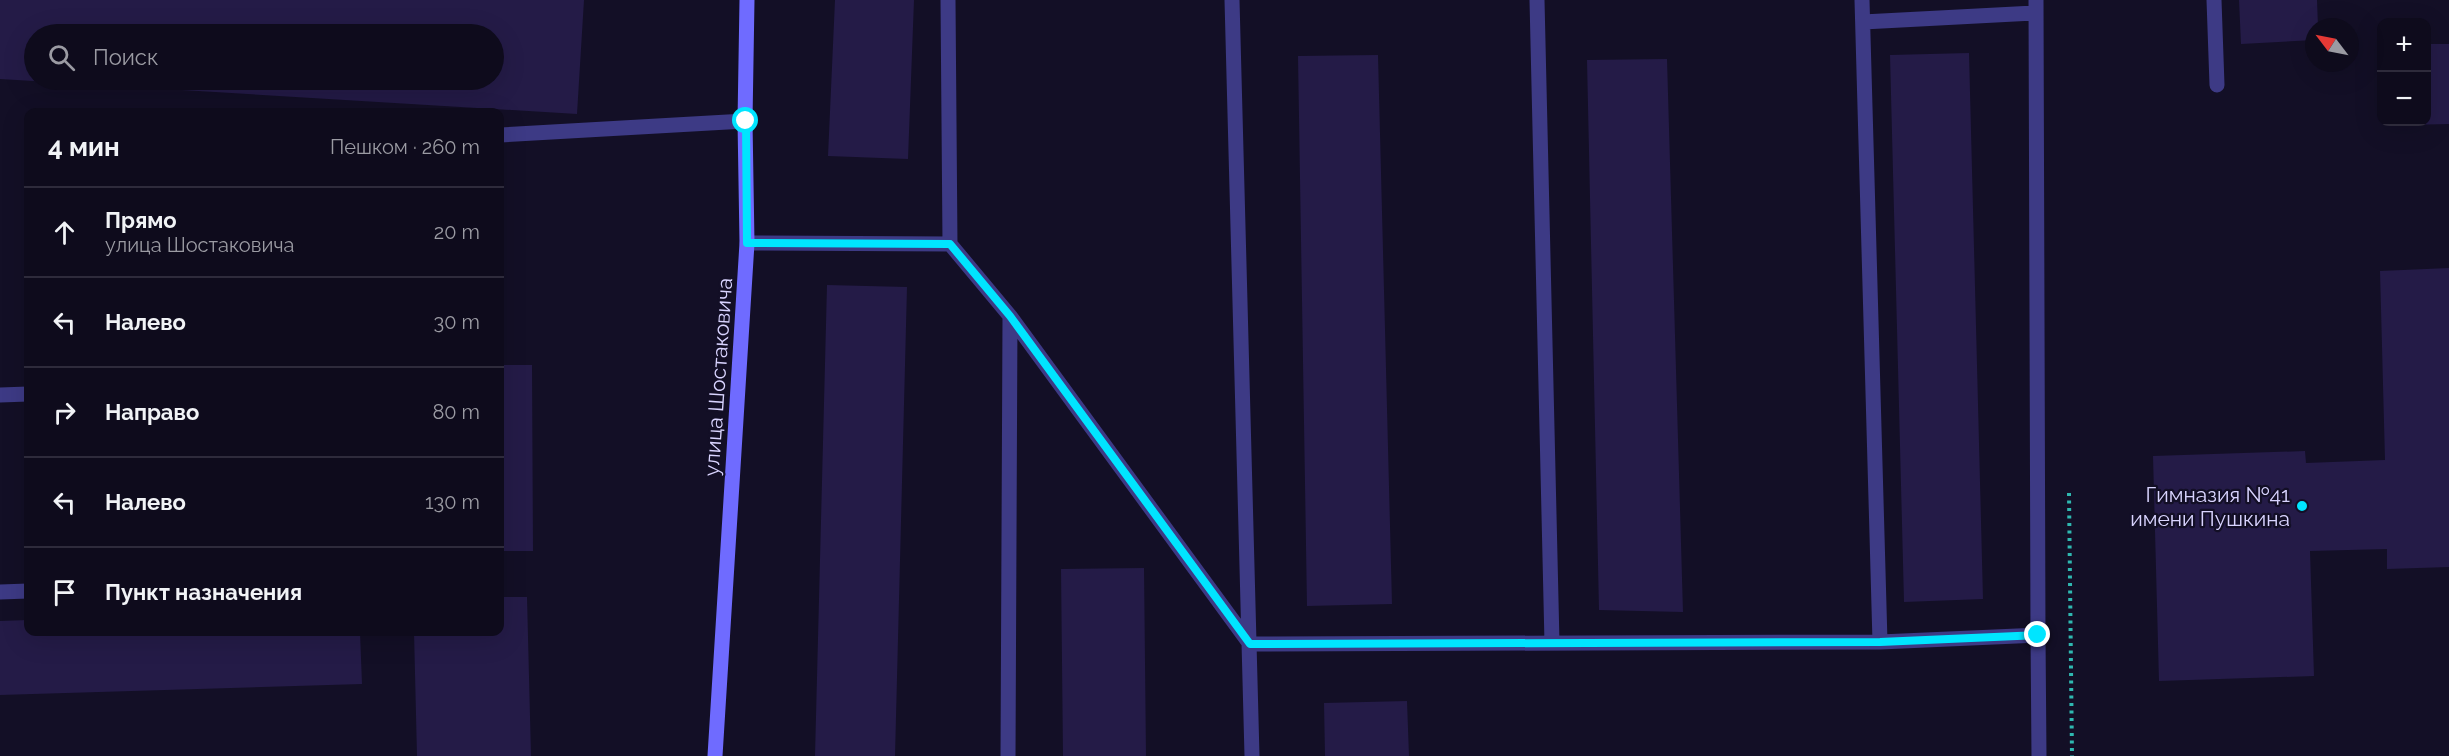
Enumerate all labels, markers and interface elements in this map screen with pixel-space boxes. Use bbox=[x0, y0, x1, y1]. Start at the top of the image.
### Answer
north arrow bbox=[2305, 18, 2359, 72]
map controls bbox=[2377, 18, 2431, 126]
button: + bbox=[2377, 18, 2431, 72]
search box bbox=[24, 24, 504, 90]
icon: search bbox=[45, 41, 78, 74]
text: Поиск bbox=[93, 44, 158, 70]
button: − bbox=[2377, 72, 2431, 126]
route start bbox=[732, 107, 758, 133]
text: 4 мин bbox=[48, 132, 120, 162]
text: Пешком · 260 m bbox=[330, 135, 480, 159]
text: Прямо bbox=[105, 207, 177, 233]
icon: ahead bbox=[48, 216, 81, 249]
text: 20 m bbox=[434, 220, 480, 244]
text: улица Шостаковича bbox=[105, 233, 295, 257]
street label: улица Шостаковича bbox=[699, 277, 737, 477]
icon: left bbox=[48, 306, 81, 339]
text: Налево bbox=[105, 309, 186, 335]
text: 30 m bbox=[434, 310, 480, 334]
icon: right bbox=[48, 396, 81, 429]
text: Направо bbox=[105, 399, 199, 425]
text: 80 m bbox=[432, 400, 480, 424]
place label: Гимназия №41 имени Пушкина bbox=[2130, 482, 2290, 531]
icon: left bbox=[48, 486, 81, 519]
text: Налево bbox=[105, 489, 186, 515]
text: 130 m bbox=[425, 490, 480, 514]
marker: Гимназия №41 имени Пушкина bbox=[2295, 499, 2309, 513]
icon: arrive bbox=[48, 576, 81, 609]
text: Пункт назначения bbox=[105, 579, 302, 605]
route end bbox=[2024, 621, 2050, 647]

